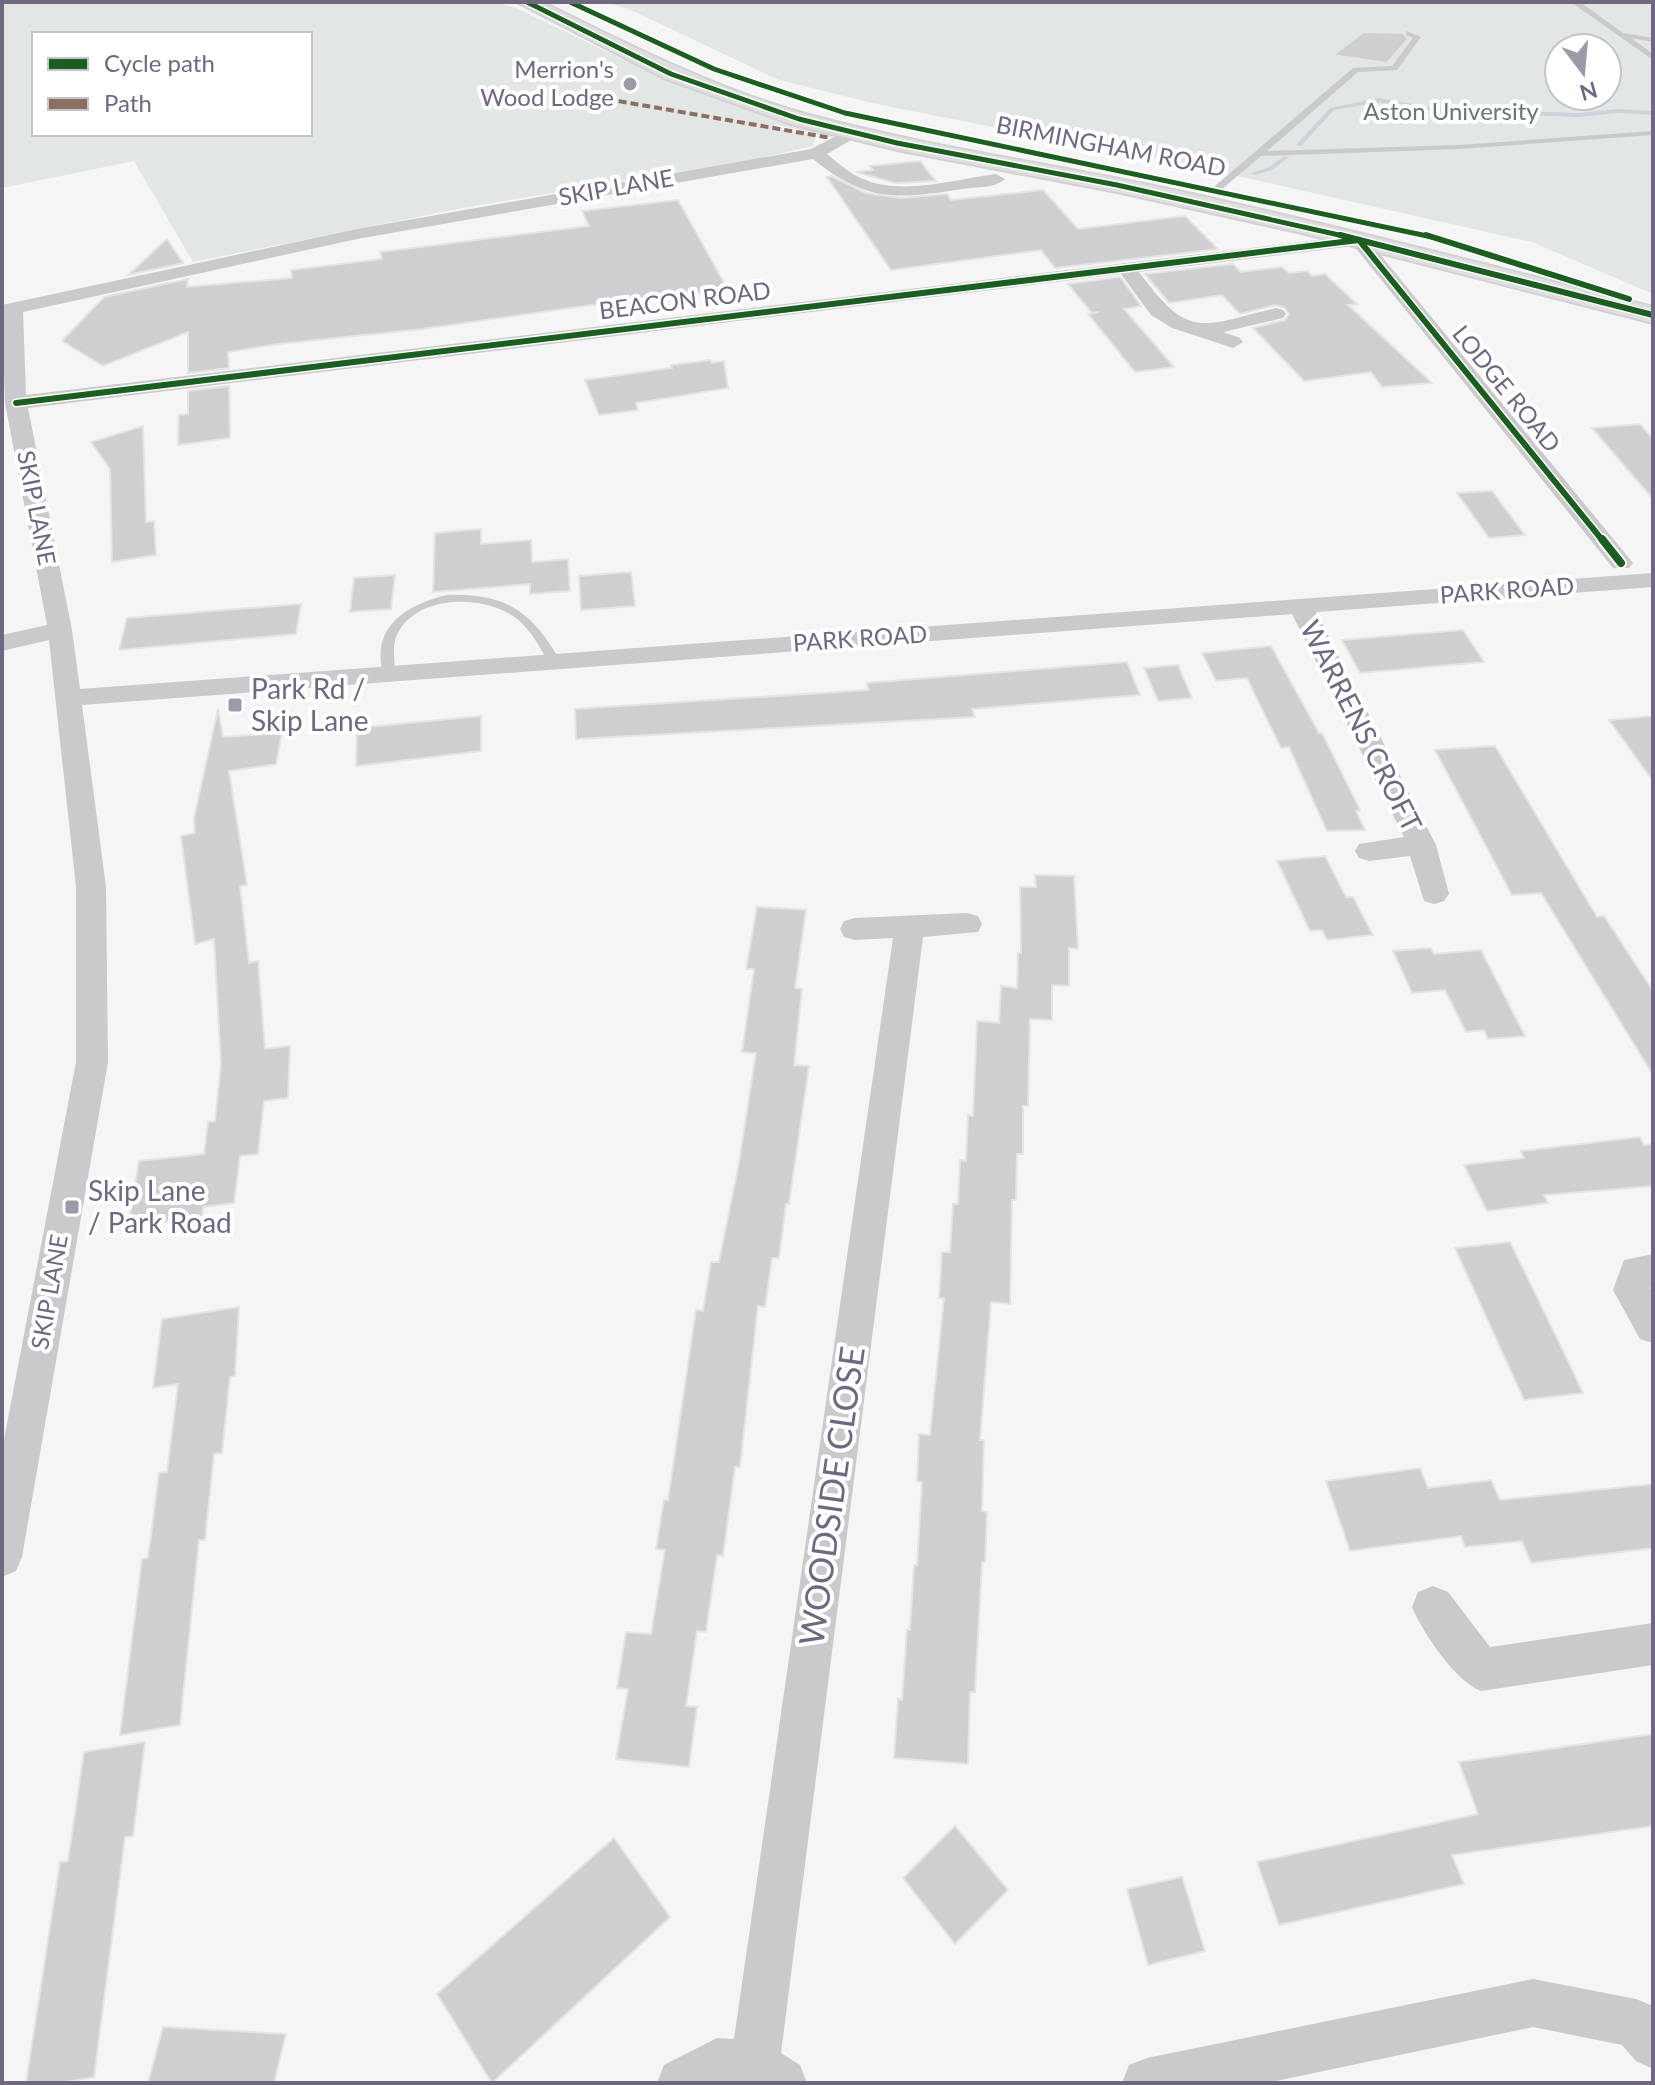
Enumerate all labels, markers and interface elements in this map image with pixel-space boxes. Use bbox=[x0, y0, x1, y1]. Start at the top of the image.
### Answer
legend bbox=[32, 32, 312, 136]
north arrow bbox=[1543, 32, 1623, 112]
text: Cycle path bbox=[104, 48, 215, 77]
place label: Merrion's Wood Lodge bbox=[480, 54, 614, 111]
marker: Merrion's Wood Lodge bbox=[621, 75, 639, 93]
text: N bbox=[1577, 76, 1601, 107]
text: Path bbox=[104, 88, 152, 117]
park label: Aston University bbox=[1363, 96, 1539, 125]
street label: BIRMINGHAM ROAD bbox=[994, 109, 1229, 182]
street label: SKIP LANE bbox=[556, 162, 676, 211]
street label: BEACON ROAD bbox=[597, 275, 772, 324]
street label: LODGE ROAD bbox=[1447, 319, 1567, 457]
street label: SKIP LANE bbox=[12, 448, 63, 568]
street label: PARK ROAD bbox=[1439, 570, 1575, 609]
street label: WARRENS CROFT bbox=[1294, 614, 1430, 837]
street label: PARK ROAD bbox=[792, 618, 928, 657]
place label: Park Rd / Skip Lane bbox=[251, 671, 368, 737]
marker: Park Rd / Skip Lane bbox=[226, 696, 244, 714]
place label: Skip Lane / Park Road bbox=[88, 1173, 232, 1239]
marker: Skip Lane / Park Road bbox=[63, 1198, 81, 1216]
street label: SKIP LANE bbox=[24, 1232, 73, 1352]
street label: WOODSIDE CLOSE bbox=[789, 1344, 872, 1648]

